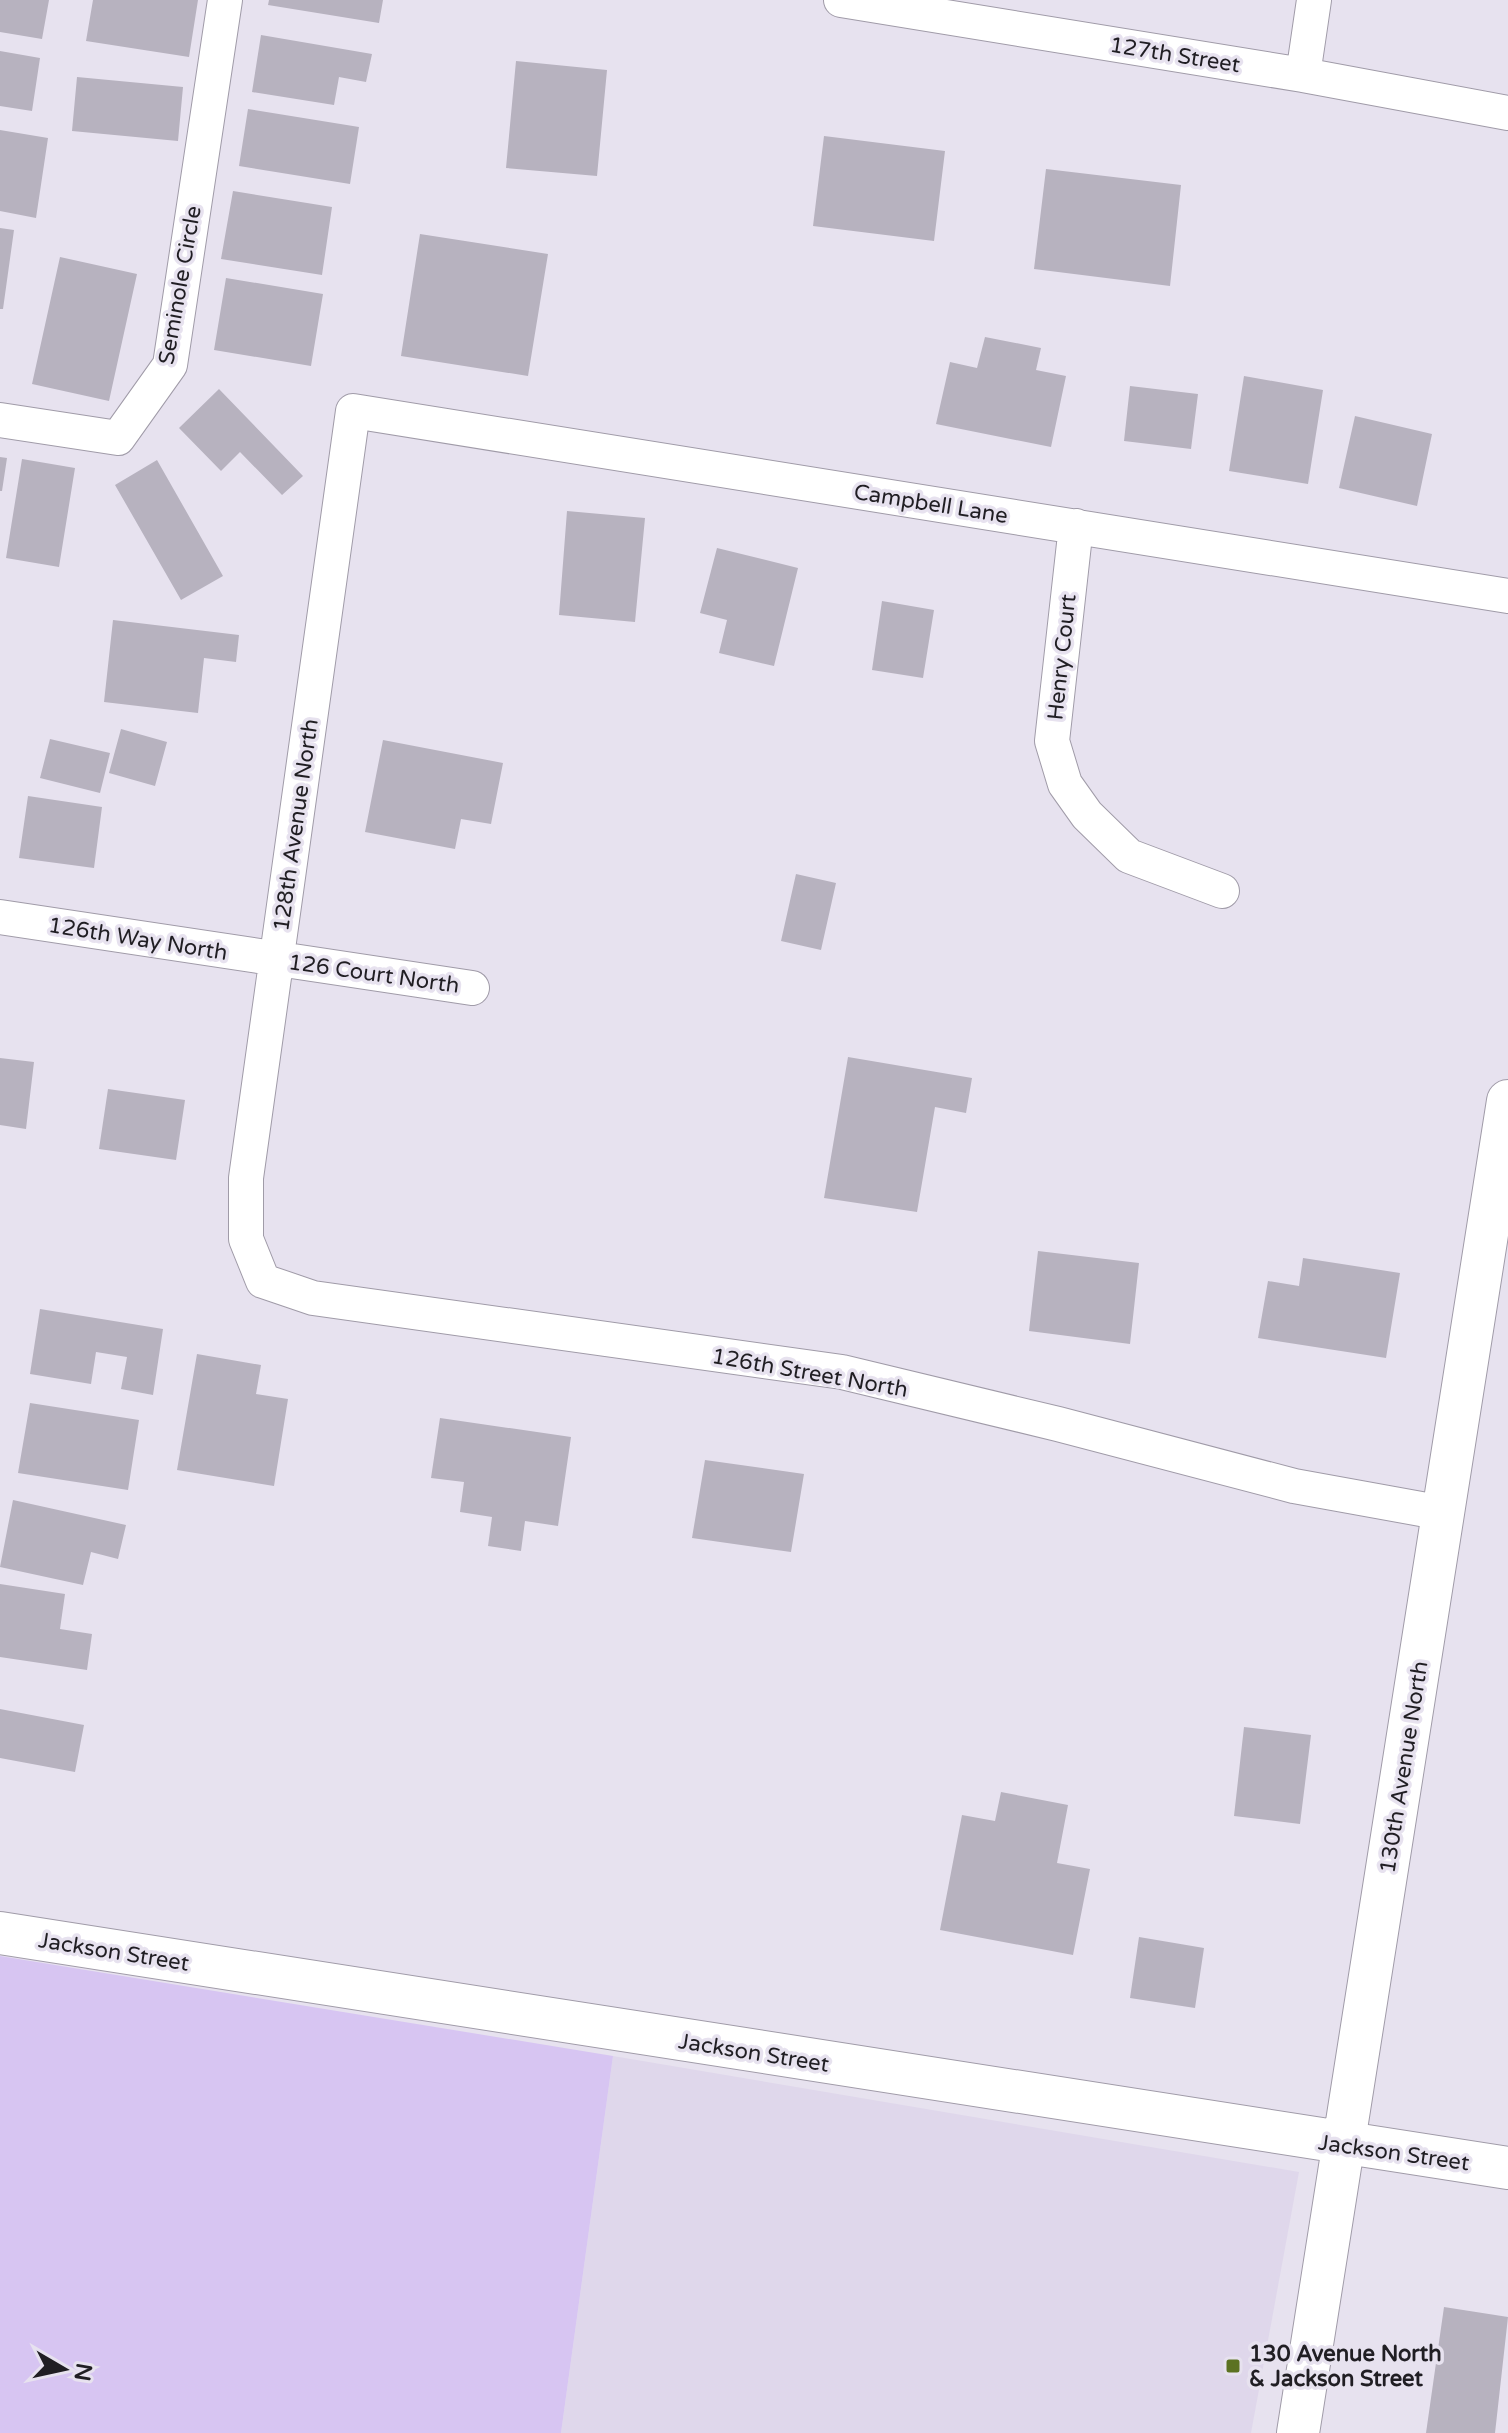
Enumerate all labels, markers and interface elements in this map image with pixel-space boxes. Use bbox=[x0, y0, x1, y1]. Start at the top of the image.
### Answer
street label: 127th Street bbox=[1108, 32, 1242, 78]
street label: Seminole Circle bbox=[153, 204, 207, 367]
street label: Campbell Lane bbox=[852, 479, 1010, 529]
street label: Henry Court bbox=[1042, 593, 1082, 721]
street label: 128th Avenue North bbox=[268, 717, 324, 933]
street label: 126th Way North bbox=[46, 912, 229, 966]
street label: 126 Court North bbox=[287, 949, 461, 999]
street label: 126th Street North bbox=[710, 1343, 910, 1403]
street label: 130th Avenue North bbox=[1374, 1659, 1434, 1875]
street label: Jackson Street bbox=[37, 1927, 191, 1977]
street label: Jackson Street bbox=[677, 2028, 831, 2078]
street label: Jackson Street bbox=[1317, 2130, 1471, 2176]
north arrow bbox=[24, 2329, 104, 2409]
place label: 130 Avenue North & Jackson Street bbox=[1249, 2341, 1442, 2392]
marker: 130 Avenue North & Jackson Street bbox=[1224, 2357, 1242, 2375]
text: N bbox=[69, 2361, 97, 2383]

